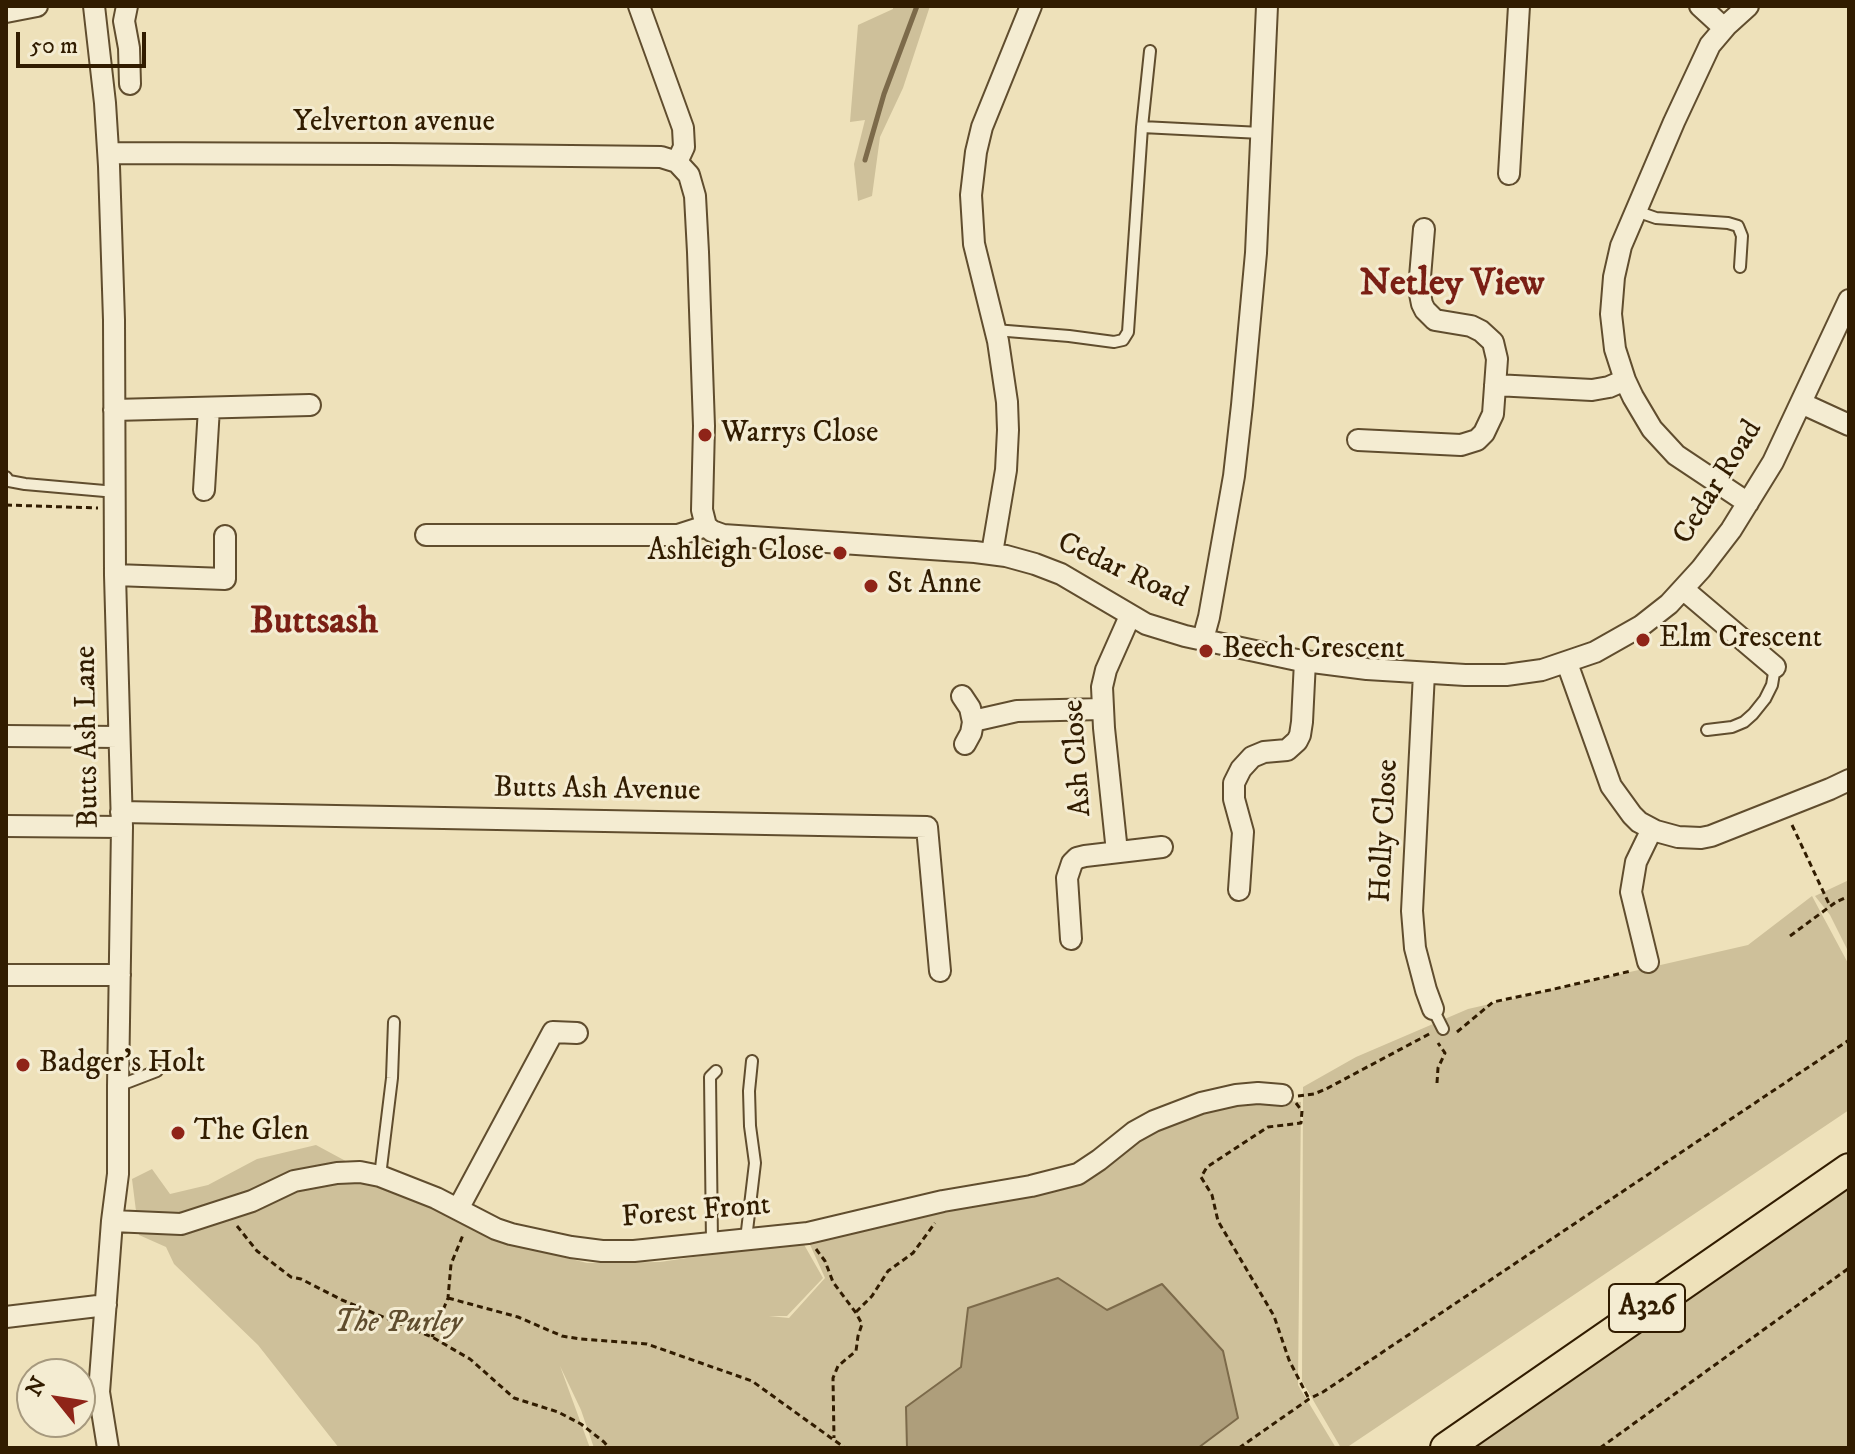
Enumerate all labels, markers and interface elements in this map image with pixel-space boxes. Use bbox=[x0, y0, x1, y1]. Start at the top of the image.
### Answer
scale bar bbox=[20, 16, 150, 66]
text: 50 m bbox=[30, 31, 78, 61]
street label: Yelverton avenue bbox=[293, 106, 495, 142]
district label: Netley View bbox=[1359, 263, 1545, 309]
street label: Cedar Road bbox=[1667, 414, 1771, 552]
place label: Warrys Close bbox=[721, 417, 878, 453]
marker: Warrys Close bbox=[696, 426, 714, 444]
street label: Cedar Road bbox=[1051, 526, 1193, 618]
place label: Ashleigh Close bbox=[647, 535, 824, 571]
marker: Ashleigh Close bbox=[831, 544, 849, 562]
place label: St Anne bbox=[887, 568, 982, 604]
marker: St Anne bbox=[862, 577, 880, 595]
district label: Buttsash bbox=[250, 601, 378, 647]
place label: Elm Crescent bbox=[1659, 622, 1822, 658]
marker: Elm Crescent bbox=[1634, 631, 1652, 649]
place label: Beech Crescent bbox=[1222, 633, 1405, 669]
marker: Beech Crescent bbox=[1197, 642, 1215, 660]
street label: Butts Ash Lane bbox=[69, 645, 109, 829]
street label: Ash Close bbox=[1057, 698, 1101, 818]
street label: Holly Close bbox=[1364, 758, 1408, 904]
street label: Butts Ash Avenue bbox=[493, 771, 701, 811]
place label: Badger's Holt bbox=[39, 1047, 205, 1083]
marker: Badger's Holt bbox=[14, 1056, 32, 1074]
place label: The Glen bbox=[194, 1115, 309, 1151]
marker: The Glen bbox=[169, 1124, 187, 1142]
street label: Forest Front bbox=[620, 1189, 772, 1237]
road number: A326 bbox=[1609, 1284, 1685, 1332]
park label: The Purley bbox=[334, 1307, 462, 1343]
north arrow bbox=[16, 1358, 96, 1438]
text: N bbox=[20, 1372, 53, 1401]

